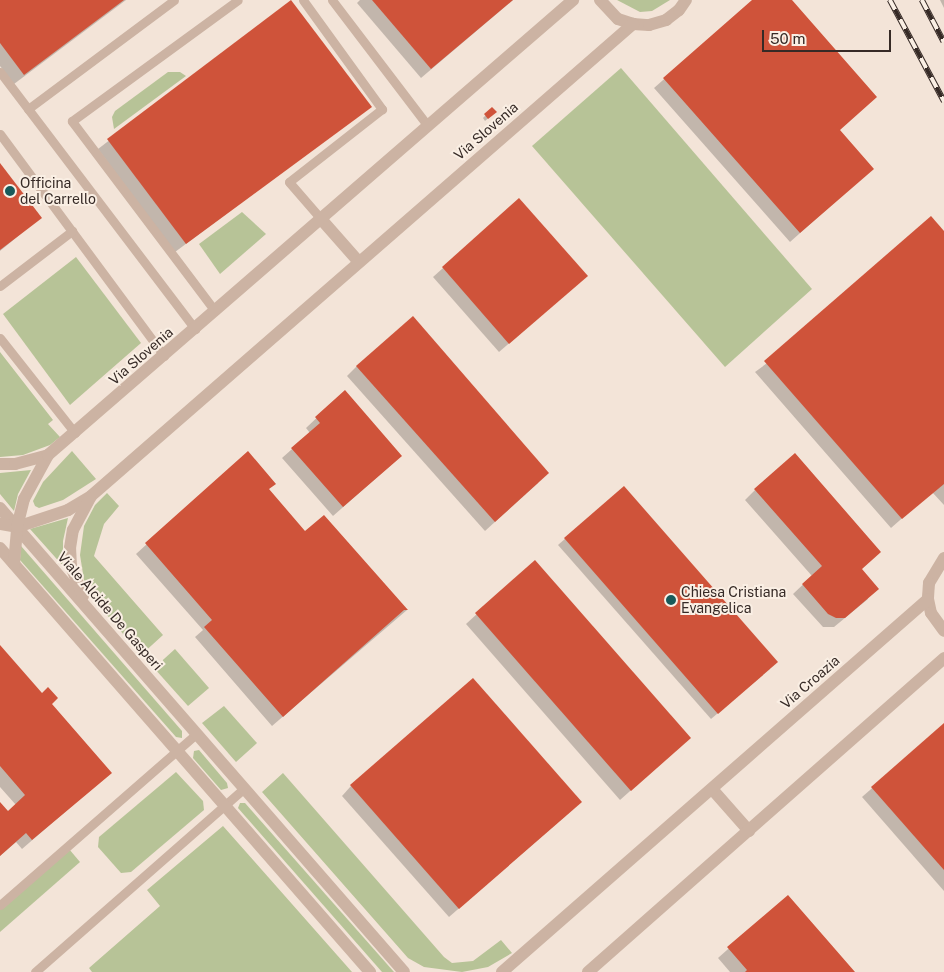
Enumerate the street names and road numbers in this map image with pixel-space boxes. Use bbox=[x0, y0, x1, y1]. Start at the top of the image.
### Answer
street label: Via Slovenia bbox=[451, 99, 521, 163]
street label: Via Slovenia bbox=[106, 324, 176, 388]
street label: Viale Alcide De Gasperi bbox=[54, 548, 166, 674]
street label: Via Croazia bbox=[777, 652, 843, 712]

